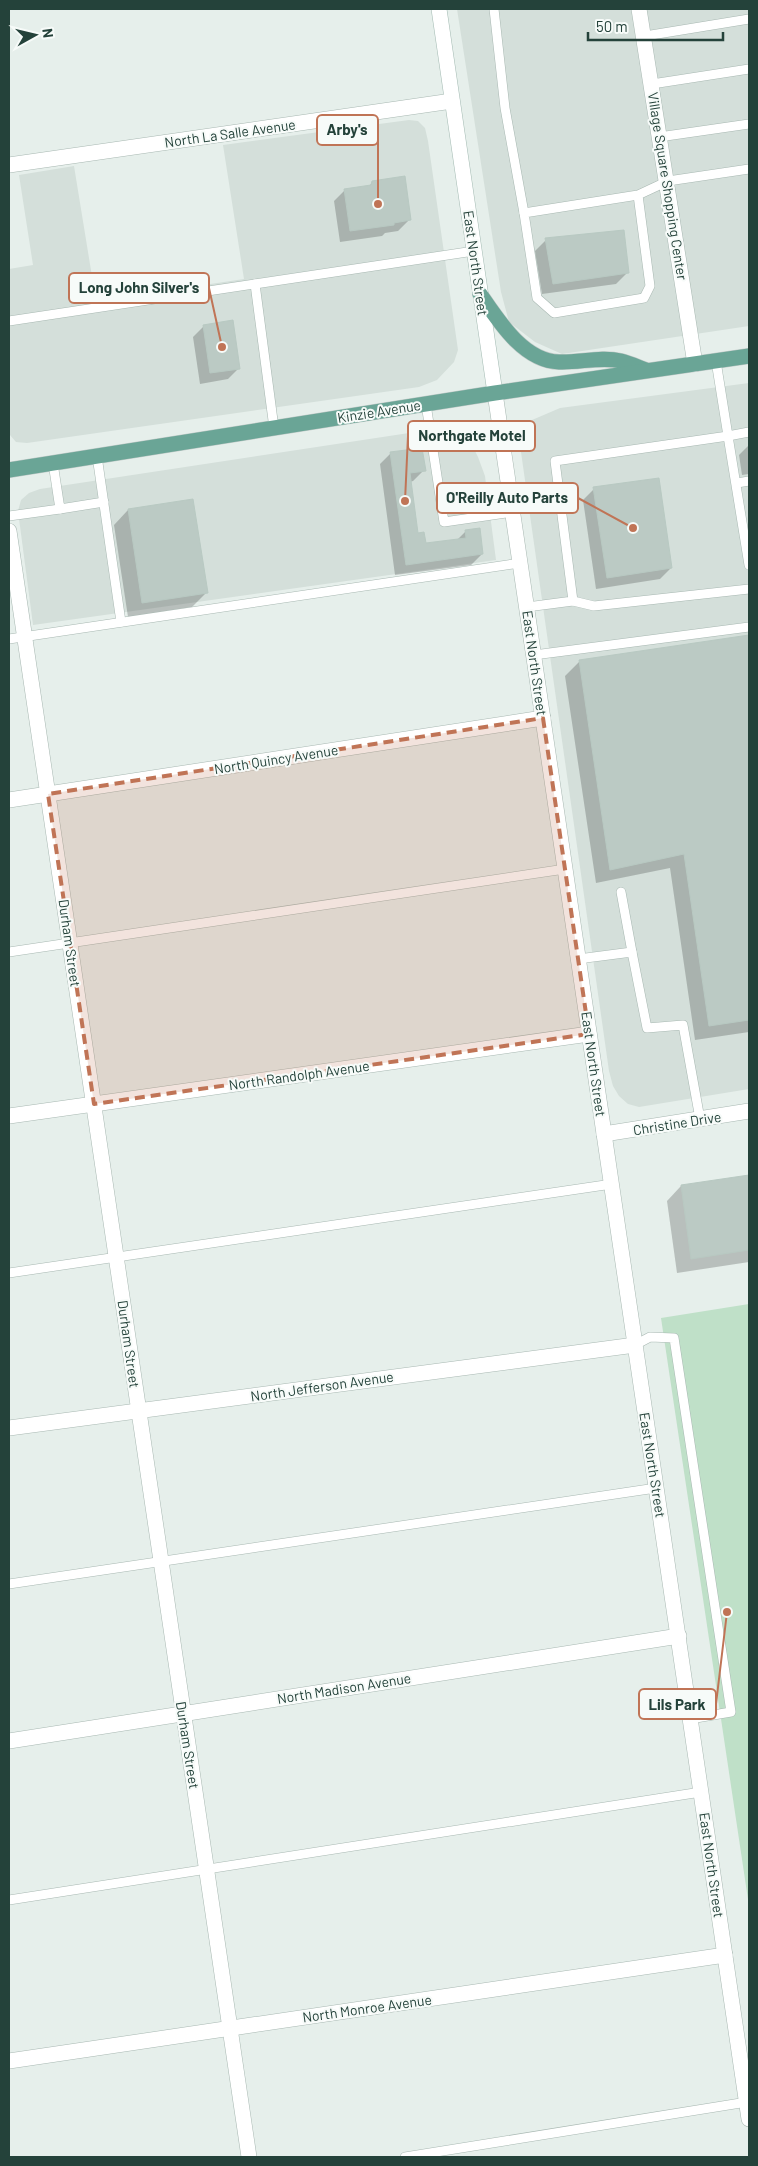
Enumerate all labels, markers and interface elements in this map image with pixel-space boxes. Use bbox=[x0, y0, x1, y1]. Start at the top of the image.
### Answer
north arrow bbox=[10, 10, 60, 60]
scale bar bbox=[588, 10, 723, 42]
text: 50 m bbox=[596, 17, 628, 35]
text: N bbox=[39, 27, 57, 39]
street label: Village Square Shopping Center bbox=[645, 91, 691, 281]
street label: North La Salle Avenue bbox=[163, 115, 297, 151]
callout: Arby's bbox=[317, 115, 378, 145]
text: Arby's bbox=[326, 120, 368, 138]
street label: East North Street bbox=[460, 209, 492, 317]
callout: Long John Silver's bbox=[69, 273, 209, 303]
text: Long John Silver's bbox=[79, 278, 200, 296]
street label: Kinzie Avenue bbox=[336, 396, 422, 426]
callout: Northgate Motel bbox=[408, 421, 535, 451]
text: Northgate Motel bbox=[418, 426, 526, 444]
callout: O'Reilly Auto Parts bbox=[437, 483, 578, 513]
text: O'Reilly Auto Parts bbox=[446, 488, 568, 506]
street label: East North Street bbox=[519, 609, 551, 717]
street label: North Quincy Avenue bbox=[213, 741, 339, 777]
street label: Durham Street bbox=[55, 898, 85, 988]
street label: East North Street bbox=[578, 1010, 610, 1118]
street label: North Randolph Avenue bbox=[227, 1057, 371, 1093]
street label: Christine Drive bbox=[632, 1108, 722, 1138]
street label: Durham Street bbox=[114, 1299, 144, 1389]
street label: North Jefferson Avenue bbox=[249, 1368, 395, 1404]
street label: East North Street bbox=[636, 1411, 670, 1519]
street label: North Madison Avenue bbox=[276, 1669, 412, 1707]
callout: Lils Park bbox=[639, 1689, 716, 1719]
text: Lils Park bbox=[648, 1695, 706, 1713]
street label: Durham Street bbox=[173, 1700, 203, 1790]
street label: East North Street bbox=[696, 1811, 728, 1919]
street label: North Monroe Avenue bbox=[301, 1991, 433, 2025]

